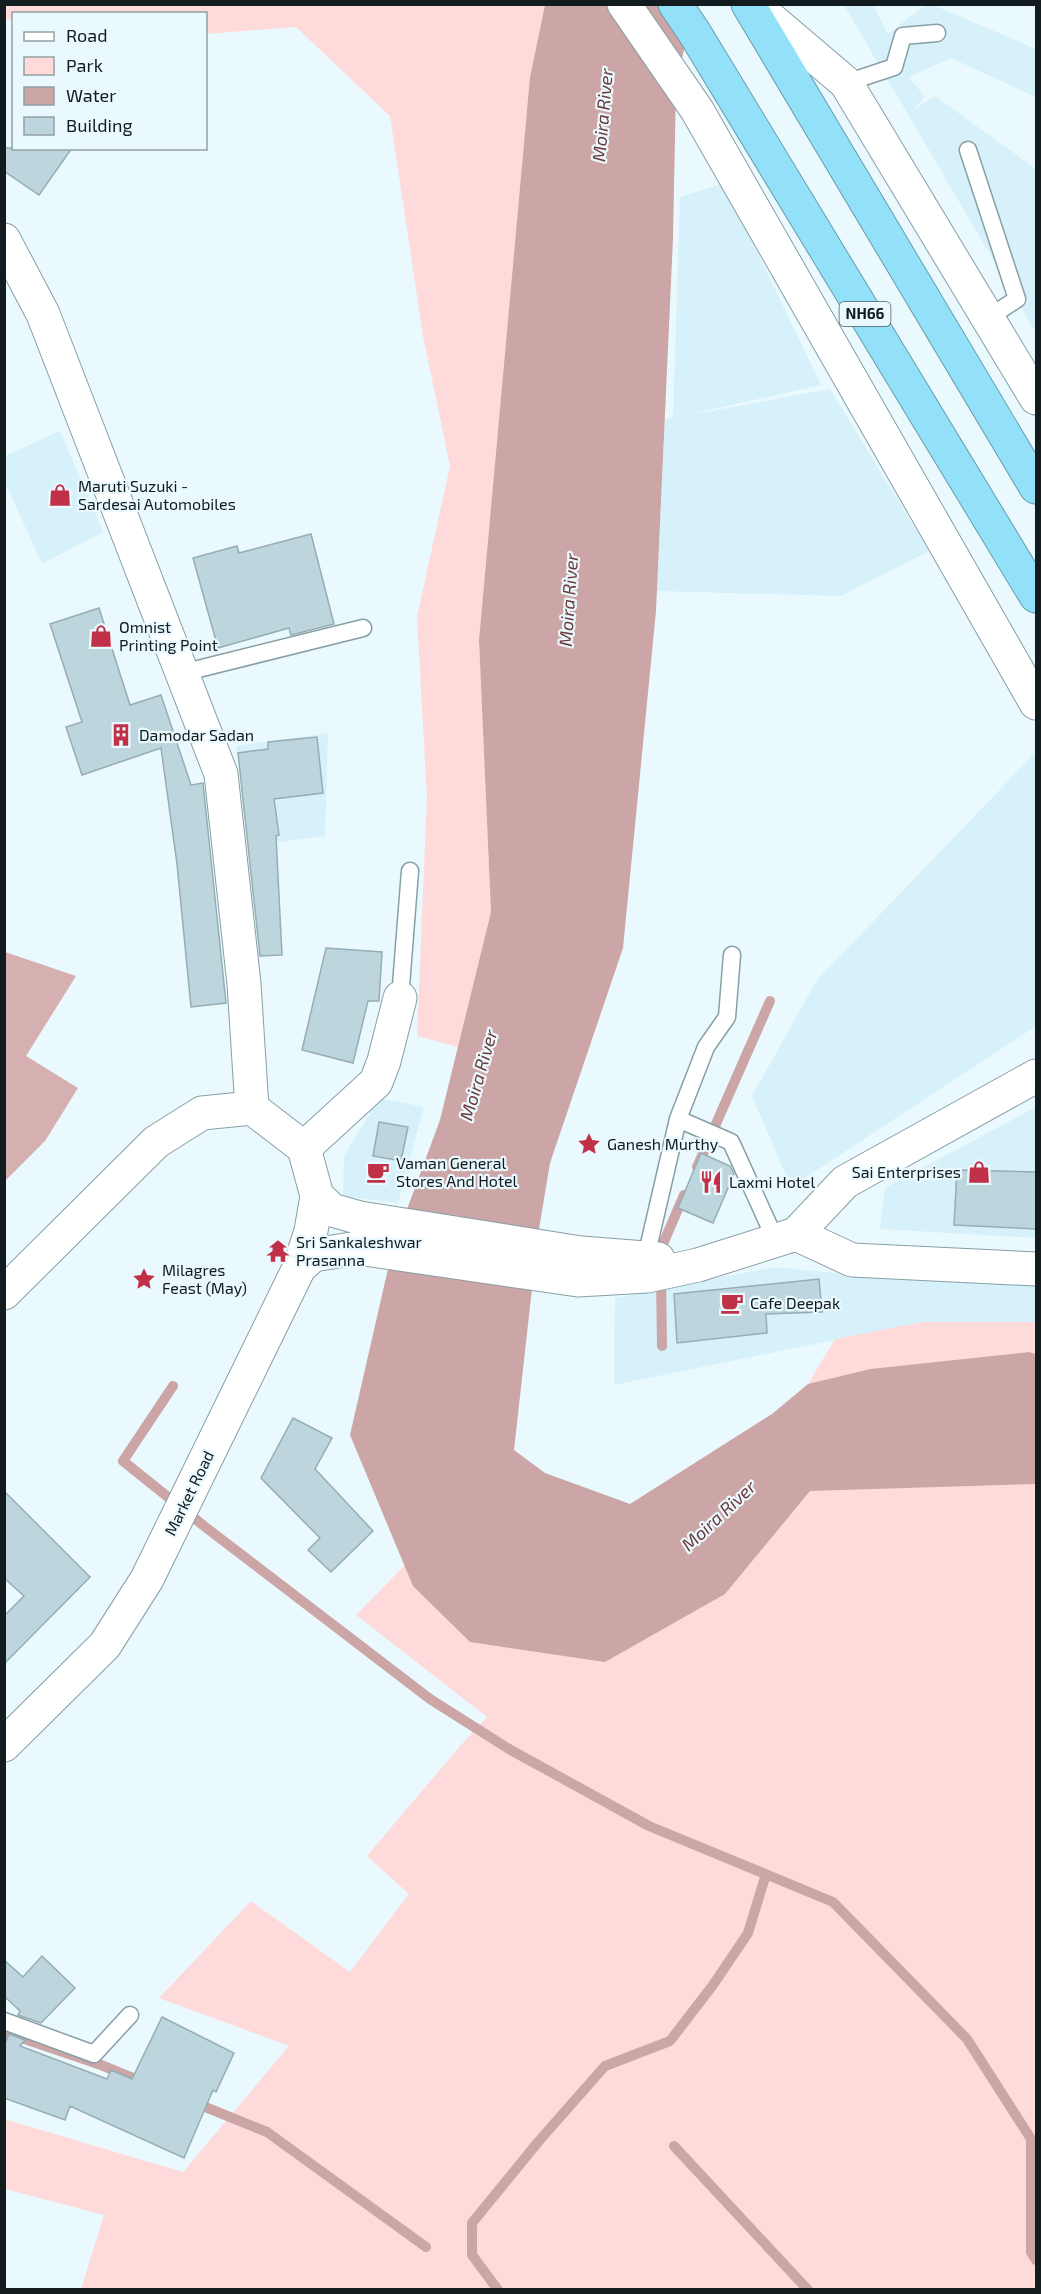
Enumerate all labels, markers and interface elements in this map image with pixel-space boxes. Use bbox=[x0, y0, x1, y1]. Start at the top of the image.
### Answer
legend bbox=[12, 12, 207, 150]
text: Road bbox=[66, 24, 107, 46]
text: Park bbox=[66, 54, 103, 76]
water label: Moira River bbox=[587, 67, 617, 162]
text: Water bbox=[66, 84, 116, 106]
text: Building bbox=[66, 114, 133, 136]
road number: NH66 bbox=[840, 302, 890, 326]
place label: Maruti Suzuki - Sardesai Automobiles bbox=[78, 476, 236, 513]
shop icon: Maruti Suzuki - Sardesai Automobiles bbox=[47, 482, 73, 508]
water label: Moira River bbox=[554, 552, 582, 647]
place label: Omnist Printing Point bbox=[119, 617, 218, 654]
shop icon: Omnist Printing Point bbox=[88, 623, 114, 649]
building icon: Damodar Sadan bbox=[108, 722, 134, 748]
place label: Damodar Sadan bbox=[139, 725, 254, 744]
water label: Moira River bbox=[455, 1026, 502, 1123]
place icon: Ganesh Murthy bbox=[576, 1131, 602, 1157]
place label: Ganesh Murthy bbox=[607, 1134, 719, 1153]
place label: Vaman General Stores And Hotel bbox=[396, 1153, 518, 1190]
cafe icon: Vaman General Stores And Hotel bbox=[365, 1159, 391, 1185]
shop icon: Sai Enterprises bbox=[966, 1159, 992, 1185]
place label: Sai Enterprises bbox=[852, 1162, 961, 1181]
restaurant icon: Laxmi Hotel bbox=[698, 1169, 724, 1195]
place label: Laxmi Hotel bbox=[729, 1172, 815, 1191]
place label: Sri Sankaleshwar Prasanna bbox=[296, 1232, 423, 1269]
temple icon: Sri Sankaleshwar Prasanna bbox=[265, 1238, 291, 1264]
place label: Milagres Feast (May) bbox=[162, 1260, 247, 1297]
place icon: Milagres Feast (May) bbox=[131, 1266, 157, 1292]
cafe icon: Cafe Deepak bbox=[719, 1290, 745, 1316]
place label: Cafe Deepak bbox=[750, 1293, 840, 1312]
street label: Market Road bbox=[160, 1447, 217, 1538]
water label: Moira River bbox=[677, 1475, 761, 1555]

